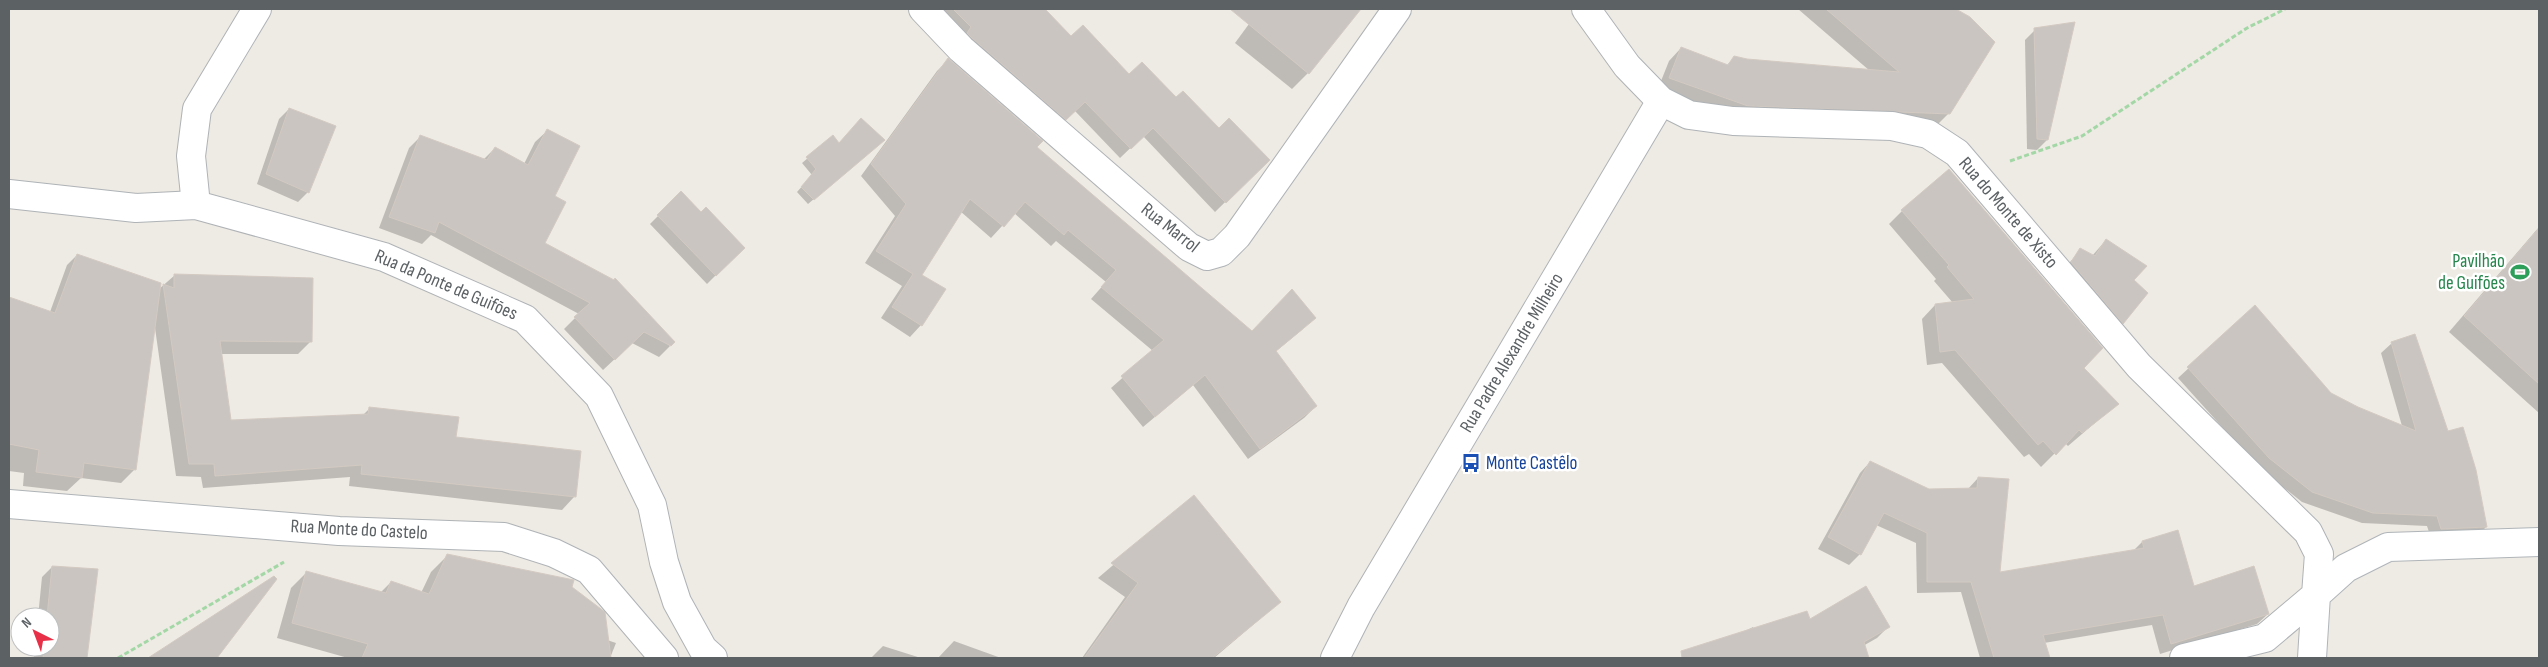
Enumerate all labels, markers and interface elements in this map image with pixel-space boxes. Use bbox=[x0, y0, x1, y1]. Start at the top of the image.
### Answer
street label: Rua do Monte de Xisto bbox=[1953, 153, 2063, 273]
street label: Rua Marrol bbox=[1136, 198, 1204, 258]
street label: Rua da Ponte de Guifões bbox=[371, 245, 521, 326]
place label: Pavilhão de Guifões bbox=[2438, 250, 2505, 295]
sports icon: Pavilhão de Guifões bbox=[2509, 261, 2531, 283]
street label: Rua Padre Alexandre Milheiro bbox=[1455, 269, 1569, 437]
bus stop icon: Monte Castêlo bbox=[1460, 452, 1482, 474]
place label: Monte Castêlo bbox=[1486, 452, 1577, 475]
street label: Rua Monte do Castelo bbox=[290, 515, 428, 545]
north arrow bbox=[10, 607, 60, 657]
text: N bbox=[18, 614, 35, 632]

